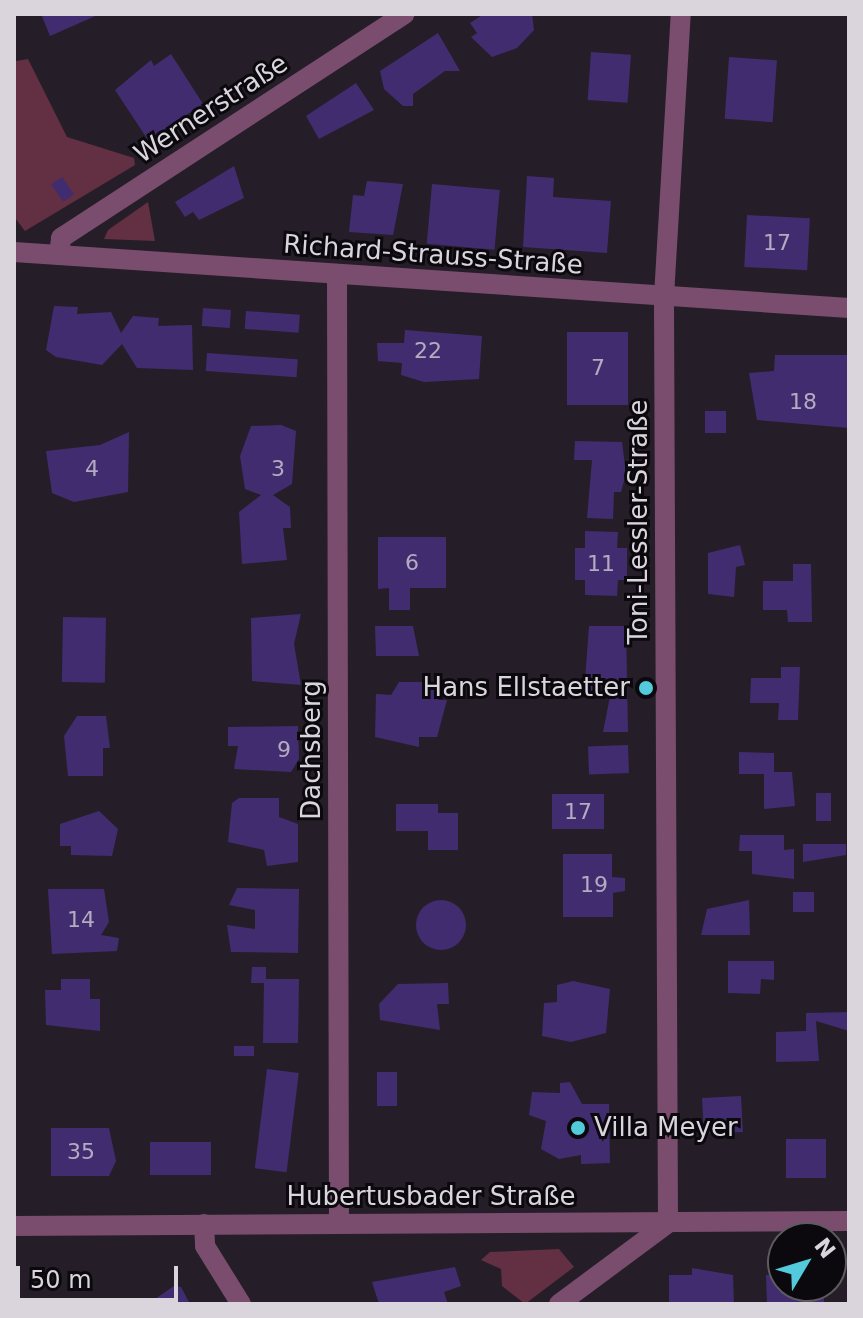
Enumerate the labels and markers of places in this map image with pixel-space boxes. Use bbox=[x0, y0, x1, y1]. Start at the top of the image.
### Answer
place label: Hans Ellstaetter bbox=[423, 672, 630, 704]
marker: Hans Ellstaetter bbox=[637, 679, 655, 697]
place label: Villa Meyer bbox=[594, 1112, 738, 1144]
marker: Villa Meyer bbox=[569, 1119, 587, 1137]

